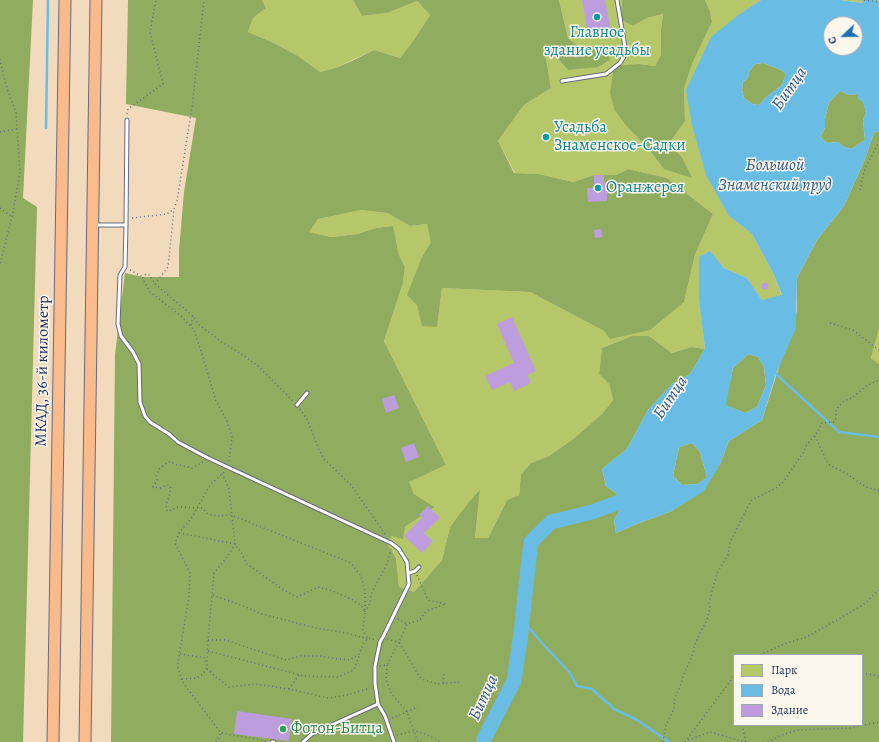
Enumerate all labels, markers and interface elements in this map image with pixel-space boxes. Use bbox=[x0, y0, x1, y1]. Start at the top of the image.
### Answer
marker: Главное здание усадьбы bbox=[592, 12, 602, 22]
north arrow bbox=[823, 16, 863, 56]
place label: Главное здание усадьбы bbox=[544, 23, 650, 61]
text: С bbox=[824, 34, 841, 46]
water label: Битца bbox=[768, 64, 812, 114]
place label: Усадьба Знаменское-Садки bbox=[554, 118, 686, 156]
marker: Усадьба Знаменское-Садки bbox=[541, 132, 551, 142]
water label: Большой Знаменский пруд bbox=[718, 156, 832, 196]
place label: Оранжерея bbox=[606, 178, 684, 198]
marker: Оранжерея bbox=[593, 183, 603, 193]
street label: МКАД, 36-й километр bbox=[32, 295, 54, 447]
water label: Битца bbox=[649, 373, 693, 423]
legend bbox=[733, 654, 863, 726]
text: Парк bbox=[771, 662, 797, 678]
water label: Битца bbox=[465, 672, 503, 724]
text: Вода bbox=[771, 682, 796, 698]
text: Здание bbox=[771, 702, 808, 718]
place label: Фотон-Битца bbox=[291, 719, 383, 739]
marker: Фотон-Битца bbox=[278, 724, 288, 734]

